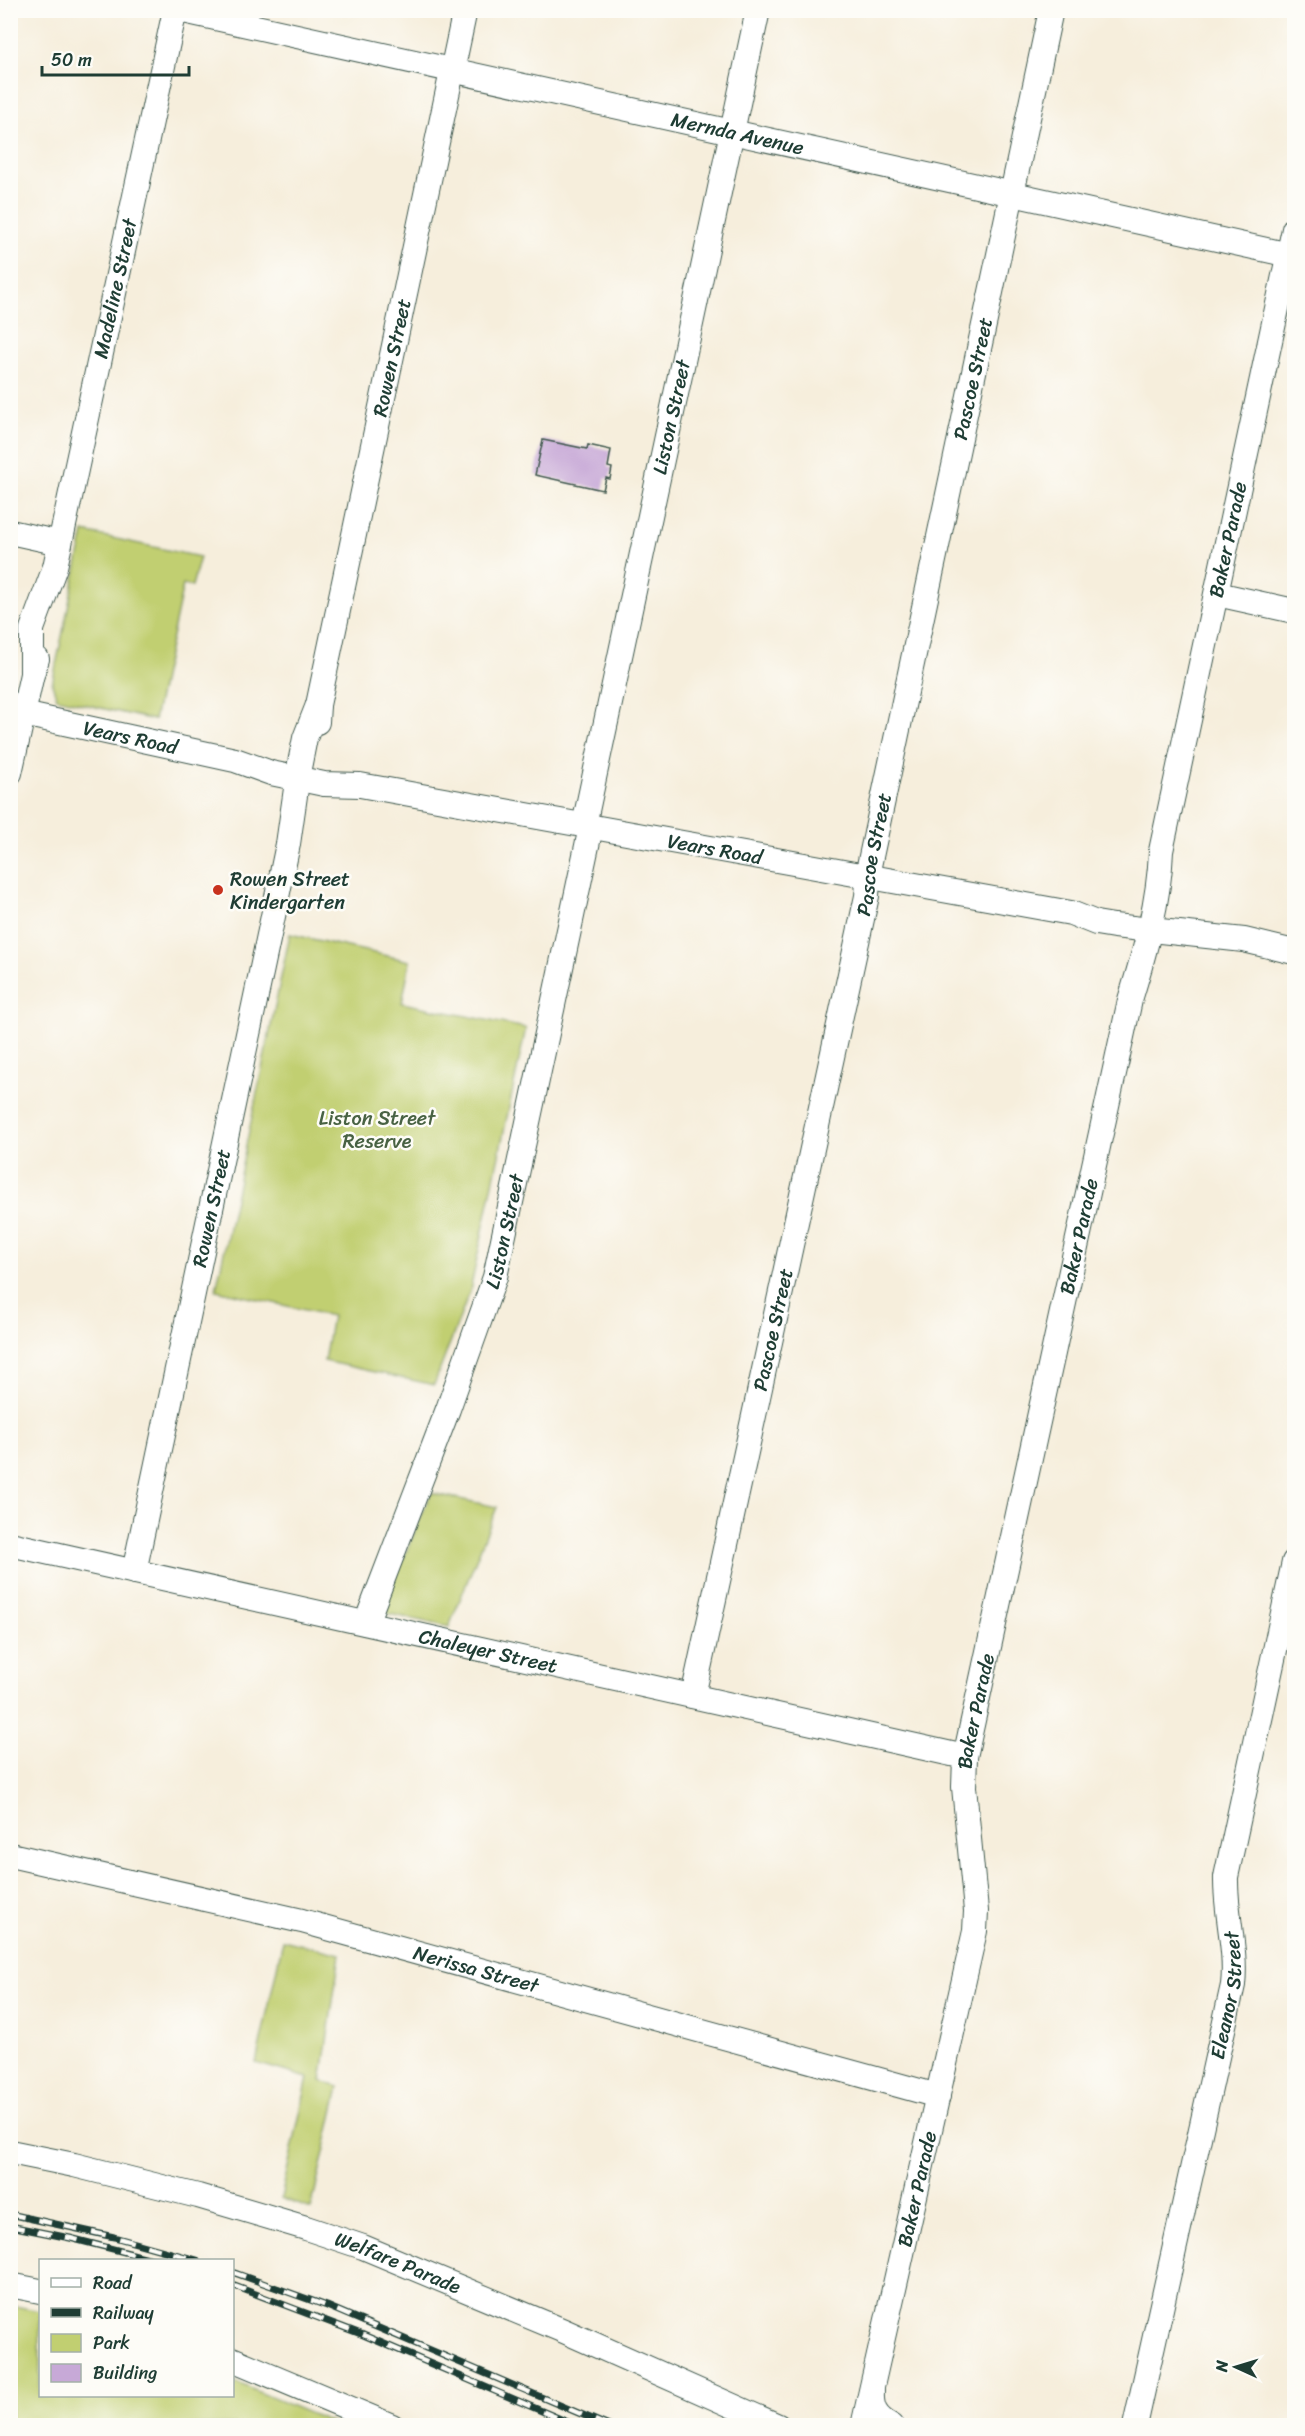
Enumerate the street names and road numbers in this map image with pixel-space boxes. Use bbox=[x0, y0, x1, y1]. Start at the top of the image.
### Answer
street label: Mernda Avenue bbox=[668, 102, 807, 165]
street label: Madeline Street bbox=[83, 214, 148, 362]
street label: Rowen Street bbox=[362, 295, 422, 420]
street label: Pascoe Street bbox=[943, 314, 1003, 443]
street label: Liston Street bbox=[642, 356, 701, 478]
street label: Baker Parade bbox=[1199, 478, 1258, 601]
street label: Vears Road bbox=[80, 711, 182, 765]
street label: Pascoe Street bbox=[846, 789, 902, 919]
street label: Vears Road bbox=[665, 824, 767, 875]
street label: Rowen Street bbox=[182, 1146, 241, 1270]
street label: Liston Street bbox=[475, 1170, 535, 1294]
street label: Baker Parade bbox=[1049, 1175, 1109, 1298]
street label: Pascoe Street bbox=[743, 1265, 804, 1394]
street label: Chaleyer Street bbox=[415, 1619, 561, 1684]
street label: Baker Parade bbox=[948, 1650, 1005, 1770]
street label: Eleanor Street bbox=[1200, 1928, 1252, 2063]
street label: Nerissa Street bbox=[409, 1935, 544, 2004]
street label: Baker Parade bbox=[887, 2128, 947, 2250]
street label: Welfare Parade bbox=[330, 2222, 467, 2304]

